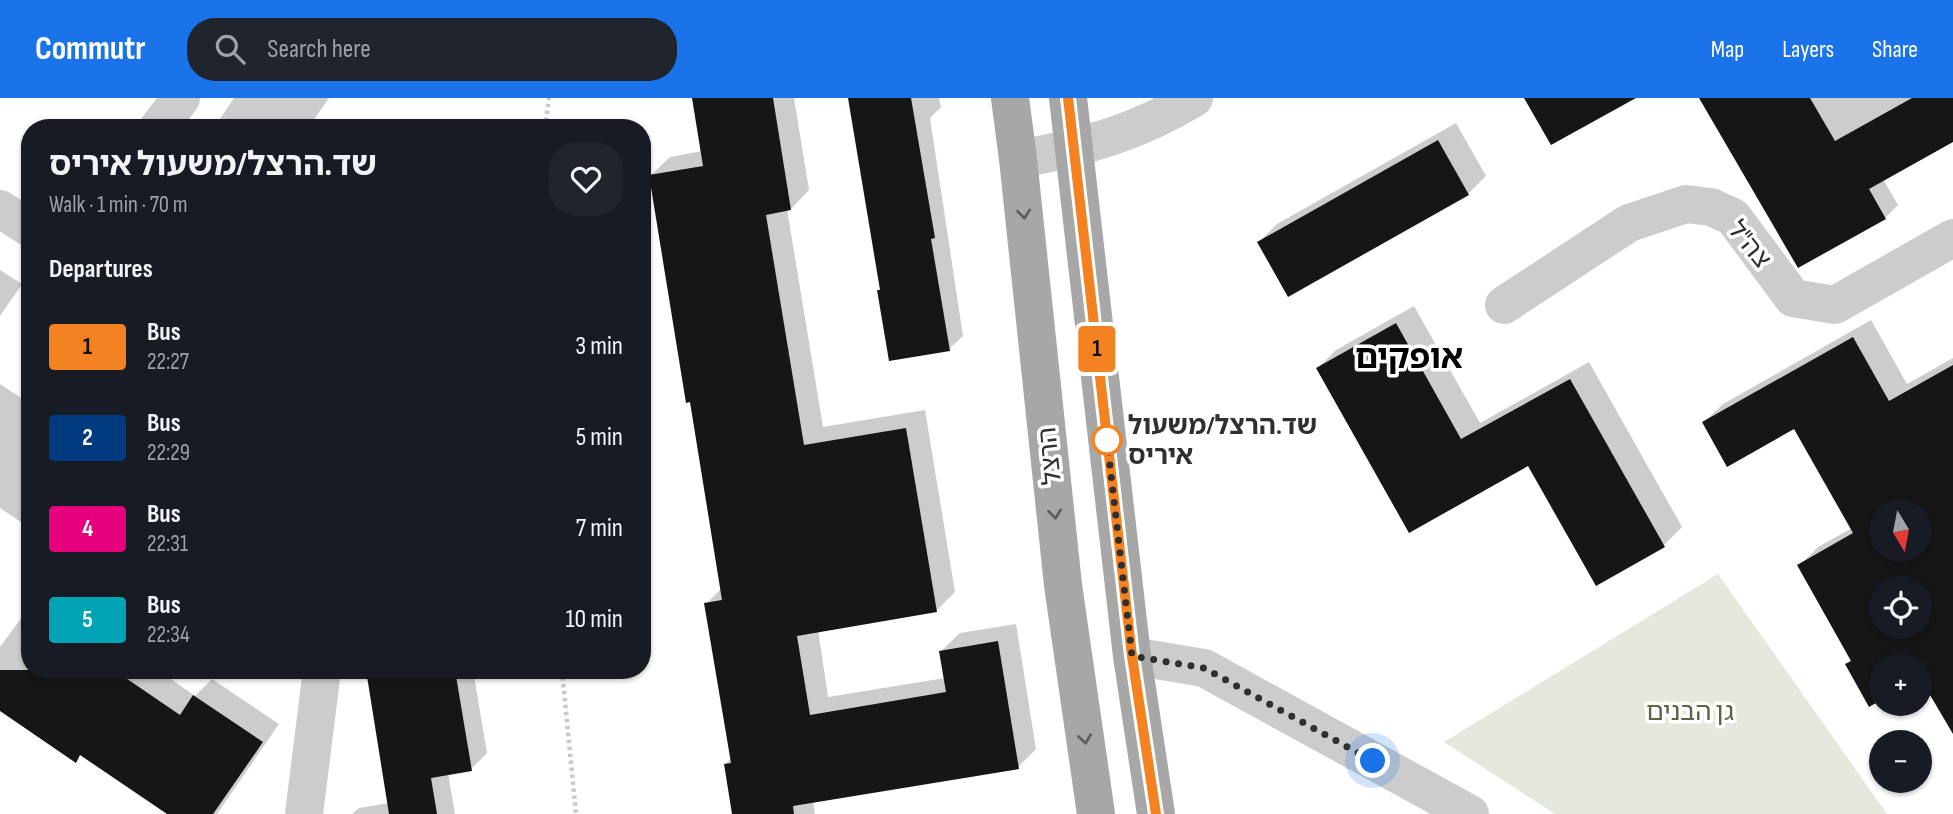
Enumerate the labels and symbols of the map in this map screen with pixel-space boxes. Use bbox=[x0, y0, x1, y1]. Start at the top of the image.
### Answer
one-way arrow bbox=[1016, 209, 1031, 220]
street label: צה"ל bbox=[1720, 215, 1777, 275]
line badge: 1 bbox=[1074, 326, 1120, 372]
district label: אופקים bbox=[1355, 338, 1463, 378]
place label: שד.הרצל/משעול איריס bbox=[1128, 411, 1317, 472]
street label: הרצל bbox=[1032, 425, 1069, 486]
marker: שד.הרצל/משעול איריס bbox=[1092, 425, 1122, 455]
north arrow bbox=[1869, 499, 1932, 562]
one-way arrow bbox=[1048, 508, 1063, 520]
park label: גן הבנים bbox=[1646, 697, 1734, 728]
one-way arrow bbox=[1077, 733, 1092, 745]
your location bbox=[1355, 743, 1390, 778]

